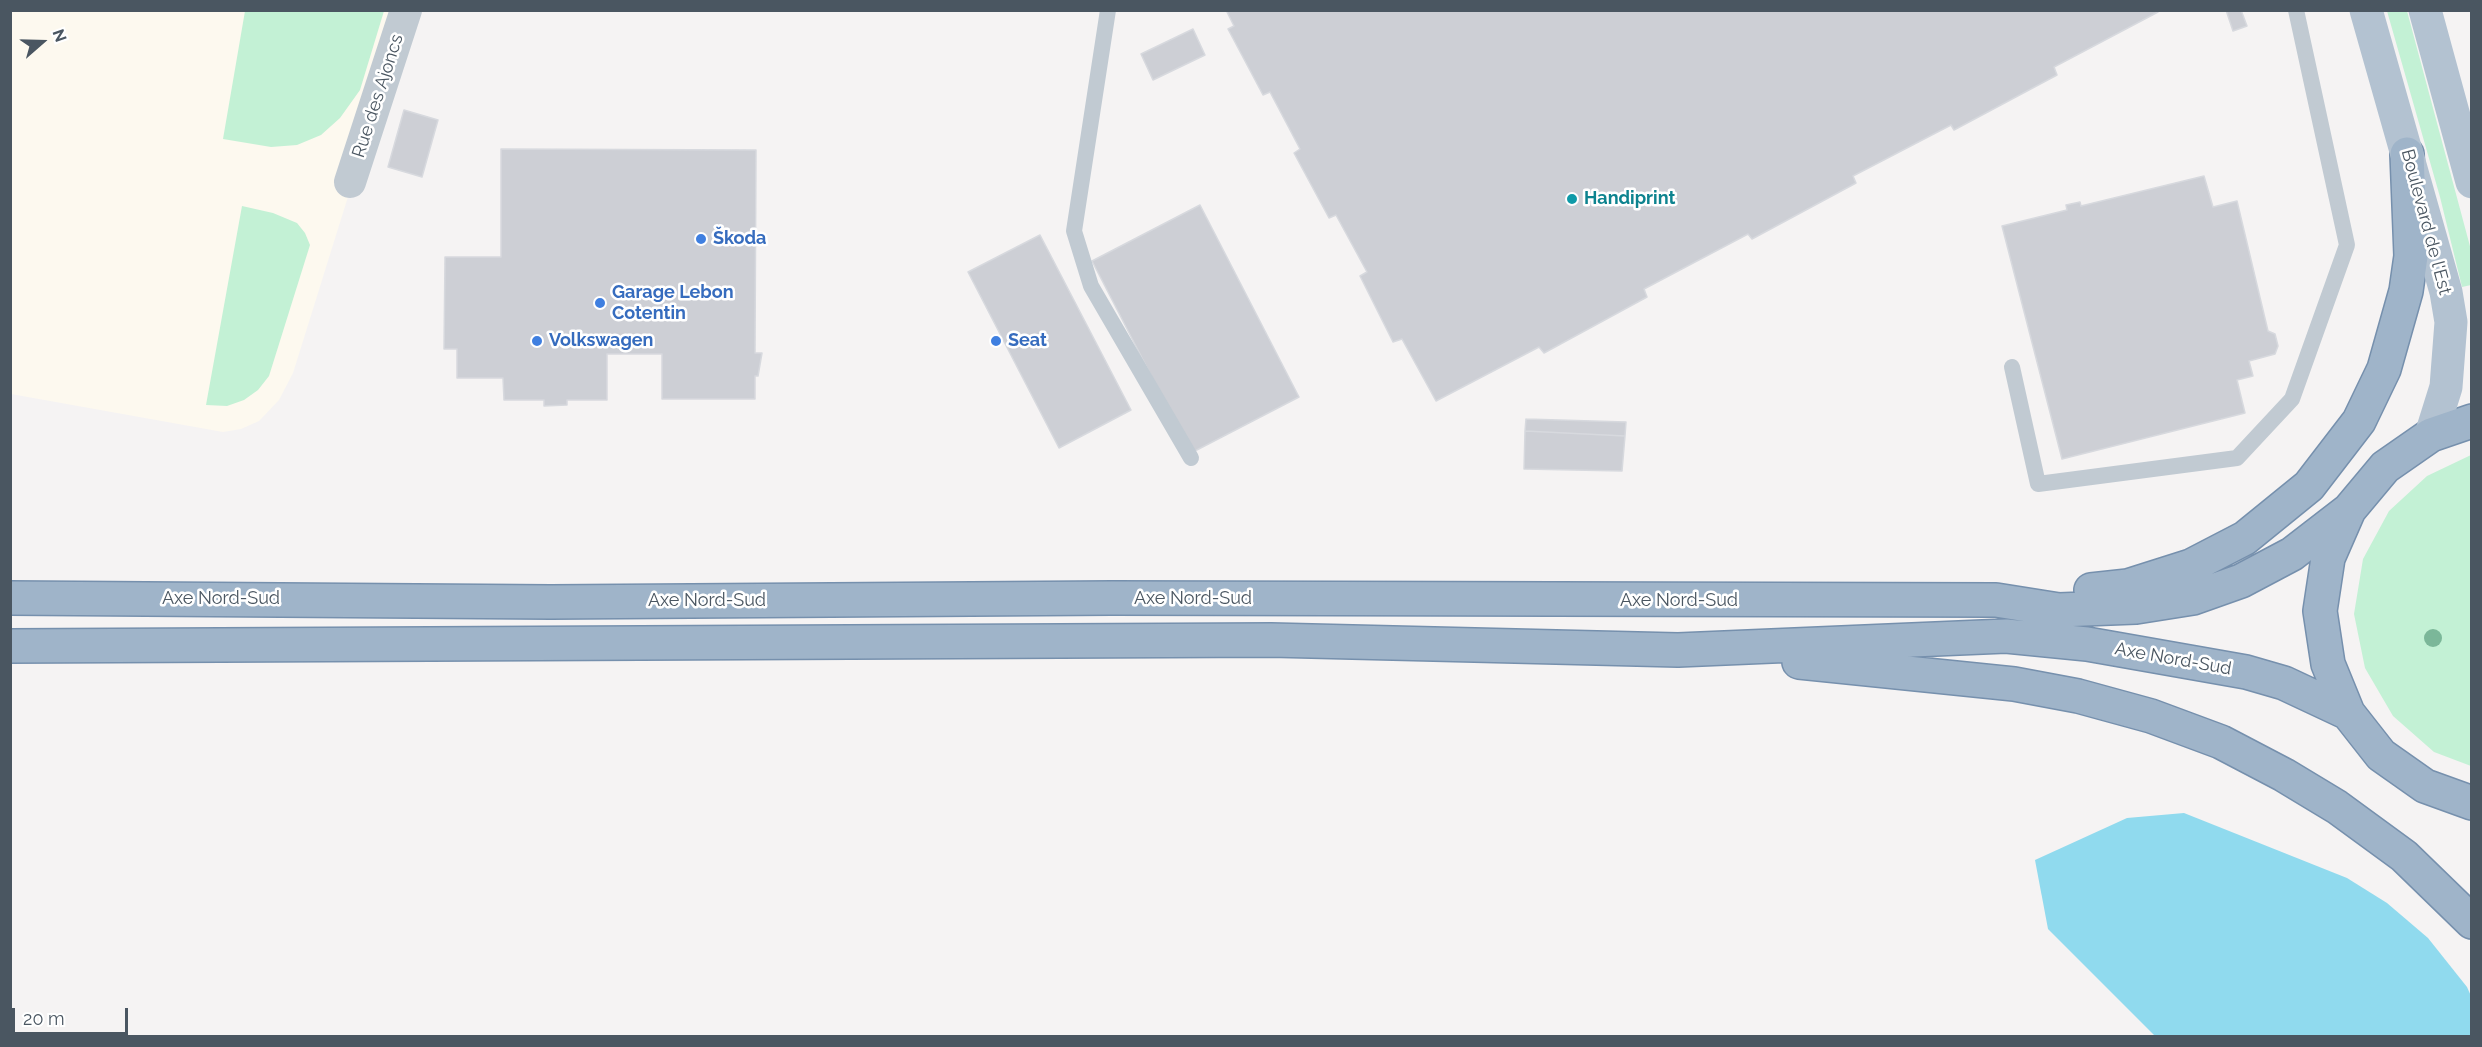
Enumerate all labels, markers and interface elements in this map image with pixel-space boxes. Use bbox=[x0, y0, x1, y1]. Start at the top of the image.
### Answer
north arrow bbox=[12, 12, 72, 72]
text: N bbox=[48, 27, 70, 45]
street label: Rue des Ajoncs bbox=[348, 32, 408, 160]
street label: Boulevard de l'Est bbox=[2396, 147, 2456, 297]
place label: Handiprint bbox=[1584, 188, 1675, 210]
marker: Handiprint bbox=[1565, 192, 1579, 206]
place label: Škoda bbox=[713, 228, 766, 250]
marker: Škoda bbox=[694, 232, 708, 246]
place label: Garage Lebon Cotentin bbox=[612, 282, 734, 324]
marker: Garage Lebon Cotentin bbox=[593, 296, 607, 310]
place label: Volkswagen bbox=[549, 330, 653, 352]
place label: Seat bbox=[1008, 330, 1047, 352]
marker: Volkswagen bbox=[530, 334, 544, 348]
marker: Seat bbox=[989, 334, 1003, 348]
street label: Axe Nord-Sud bbox=[162, 588, 280, 610]
street label: Axe Nord-Sud bbox=[1134, 588, 1252, 610]
street label: Axe Nord-Sud bbox=[648, 590, 766, 612]
street label: Axe Nord-Sud bbox=[1620, 590, 1738, 612]
street label: Axe Nord-Sud bbox=[2113, 638, 2233, 680]
scale bar bbox=[15, 996, 130, 1034]
text: 20 m bbox=[23, 1008, 65, 1029]

